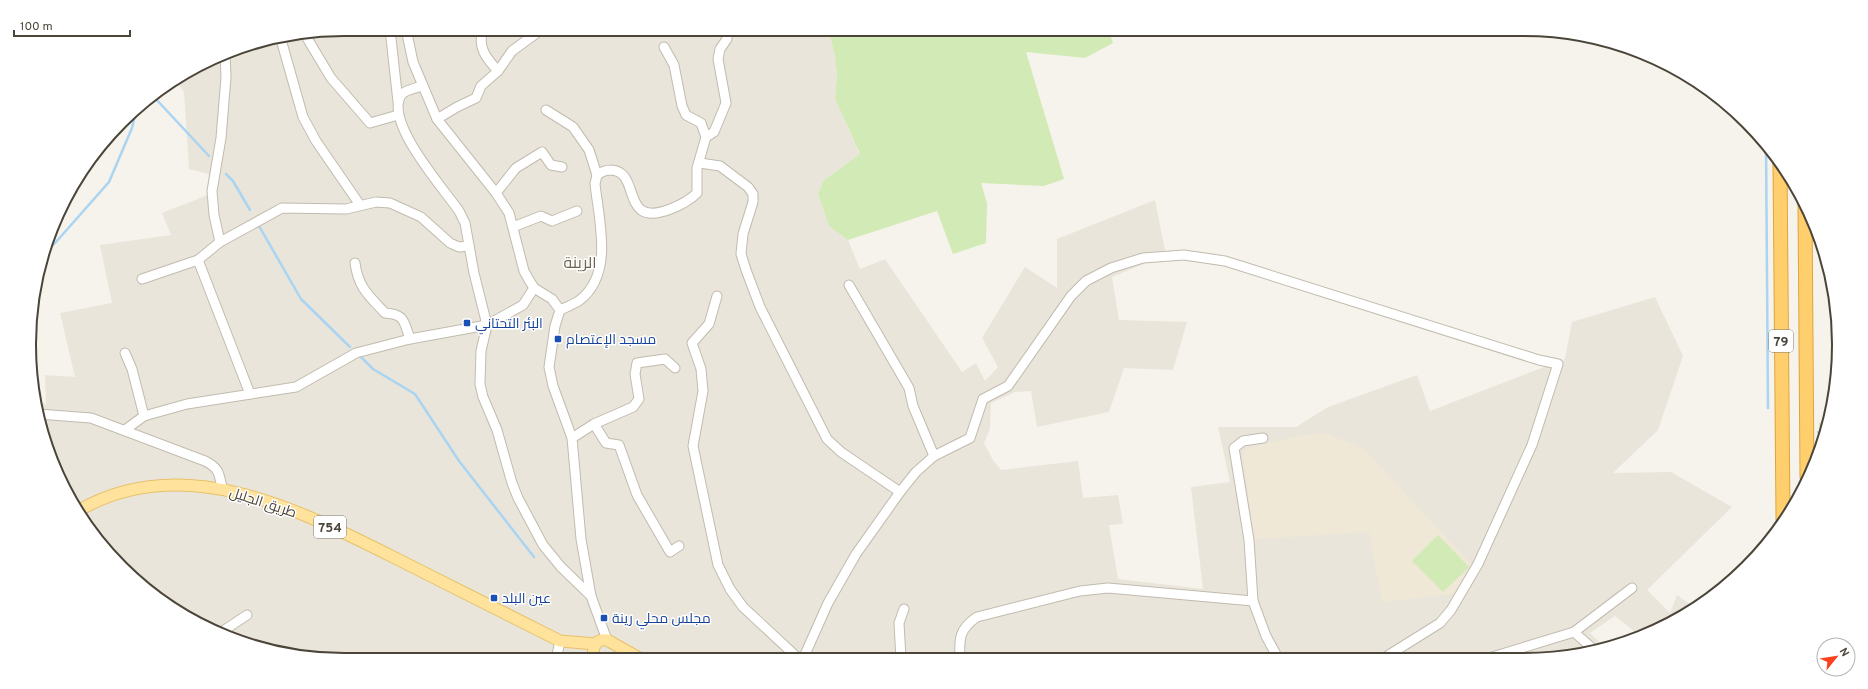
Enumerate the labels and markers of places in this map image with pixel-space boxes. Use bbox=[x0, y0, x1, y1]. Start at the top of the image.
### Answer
place label: البئر التحتاني bbox=[475, 316, 543, 335]
marker: البئر التحتاني bbox=[462, 318, 472, 328]
place label: مسجد الإعتصام bbox=[566, 332, 656, 349]
marker: مسجد الإعتصام bbox=[553, 334, 563, 344]
place label: عين البلد bbox=[502, 591, 551, 608]
marker: عين البلد bbox=[489, 593, 499, 603]
place label: مجلس محلي رينة bbox=[612, 611, 711, 630]
marker: مجلس محلي رينة bbox=[599, 613, 609, 623]

